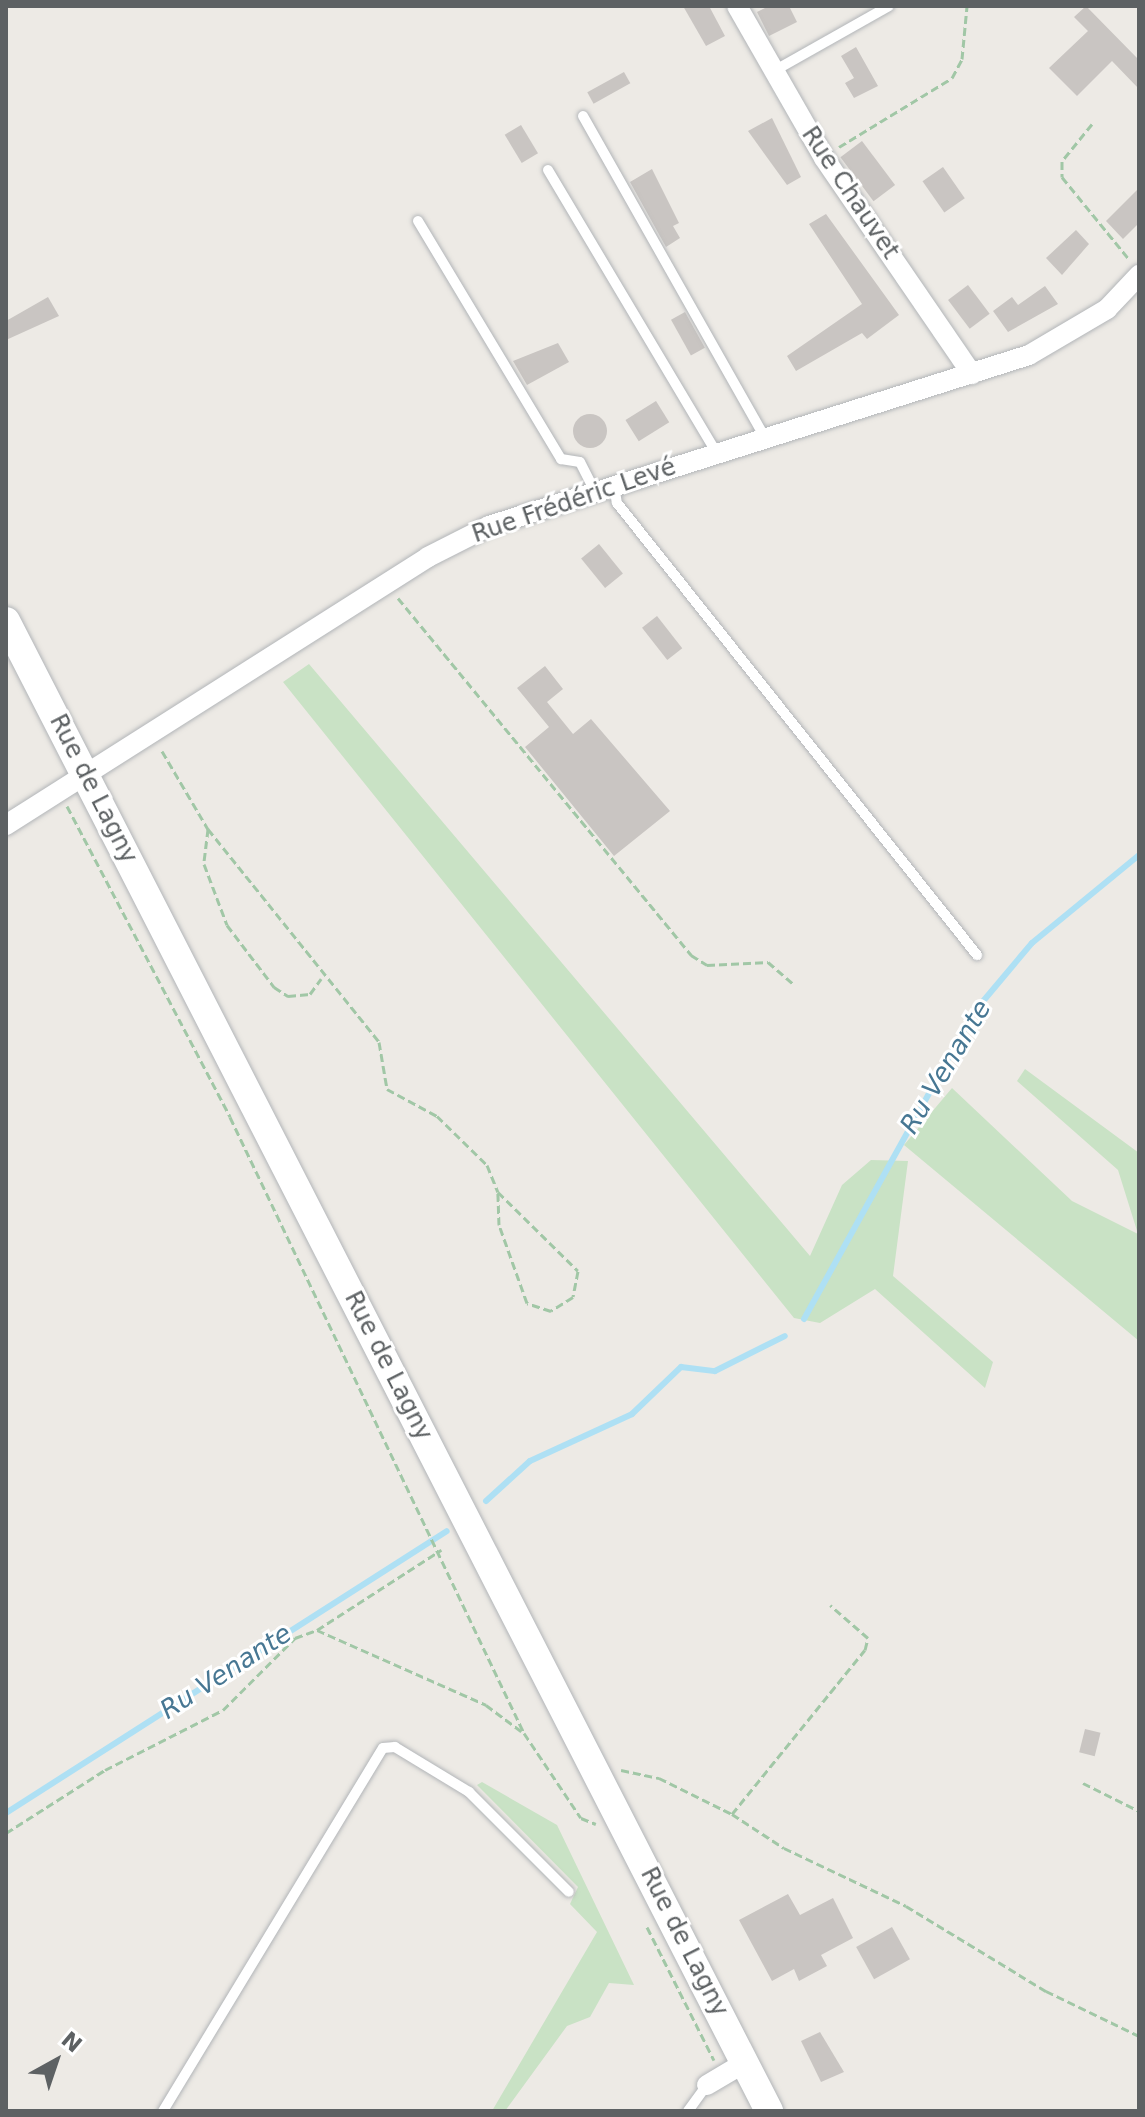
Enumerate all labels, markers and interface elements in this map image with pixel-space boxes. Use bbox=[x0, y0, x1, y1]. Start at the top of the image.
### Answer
street label: Rue Chauvet bbox=[795, 121, 905, 265]
street label: Rue Frédéric Levé bbox=[468, 453, 680, 549]
street label: Rue de Lagny bbox=[43, 710, 143, 868]
water label: Ru Venante bbox=[894, 995, 998, 1139]
street label: Rue de Lagny bbox=[338, 1287, 438, 1445]
water label: Ru Venante bbox=[155, 1618, 297, 1726]
street label: Rue de Lagny bbox=[634, 1863, 734, 2021]
north arrow bbox=[16, 2021, 96, 2101]
text: N bbox=[57, 2027, 87, 2058]

